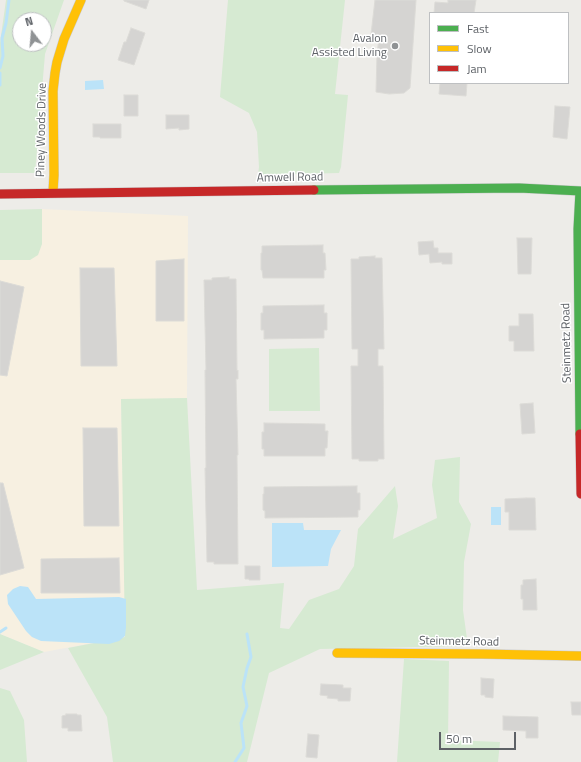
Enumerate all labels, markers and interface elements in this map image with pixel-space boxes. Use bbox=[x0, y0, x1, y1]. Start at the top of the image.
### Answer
north arrow bbox=[12, 12, 52, 52]
legend bbox=[429, 12, 569, 84]
text: N bbox=[23, 13, 35, 30]
text: Fast bbox=[467, 19, 489, 38]
place label: Avalon Assisted Living bbox=[312, 32, 387, 60]
text: Slow bbox=[467, 39, 492, 58]
marker: Avalon Assisted Living bbox=[390, 41, 400, 51]
text: Jam bbox=[467, 59, 487, 78]
street label: Piney Woods Drive bbox=[34, 83, 50, 177]
street label: Amwell Road bbox=[257, 170, 323, 186]
street label: Steinmetz Road bbox=[559, 303, 575, 383]
street label: Steinmetz Road bbox=[419, 634, 499, 650]
scale bar bbox=[441, 724, 518, 750]
text: 50 m bbox=[446, 729, 472, 748]

